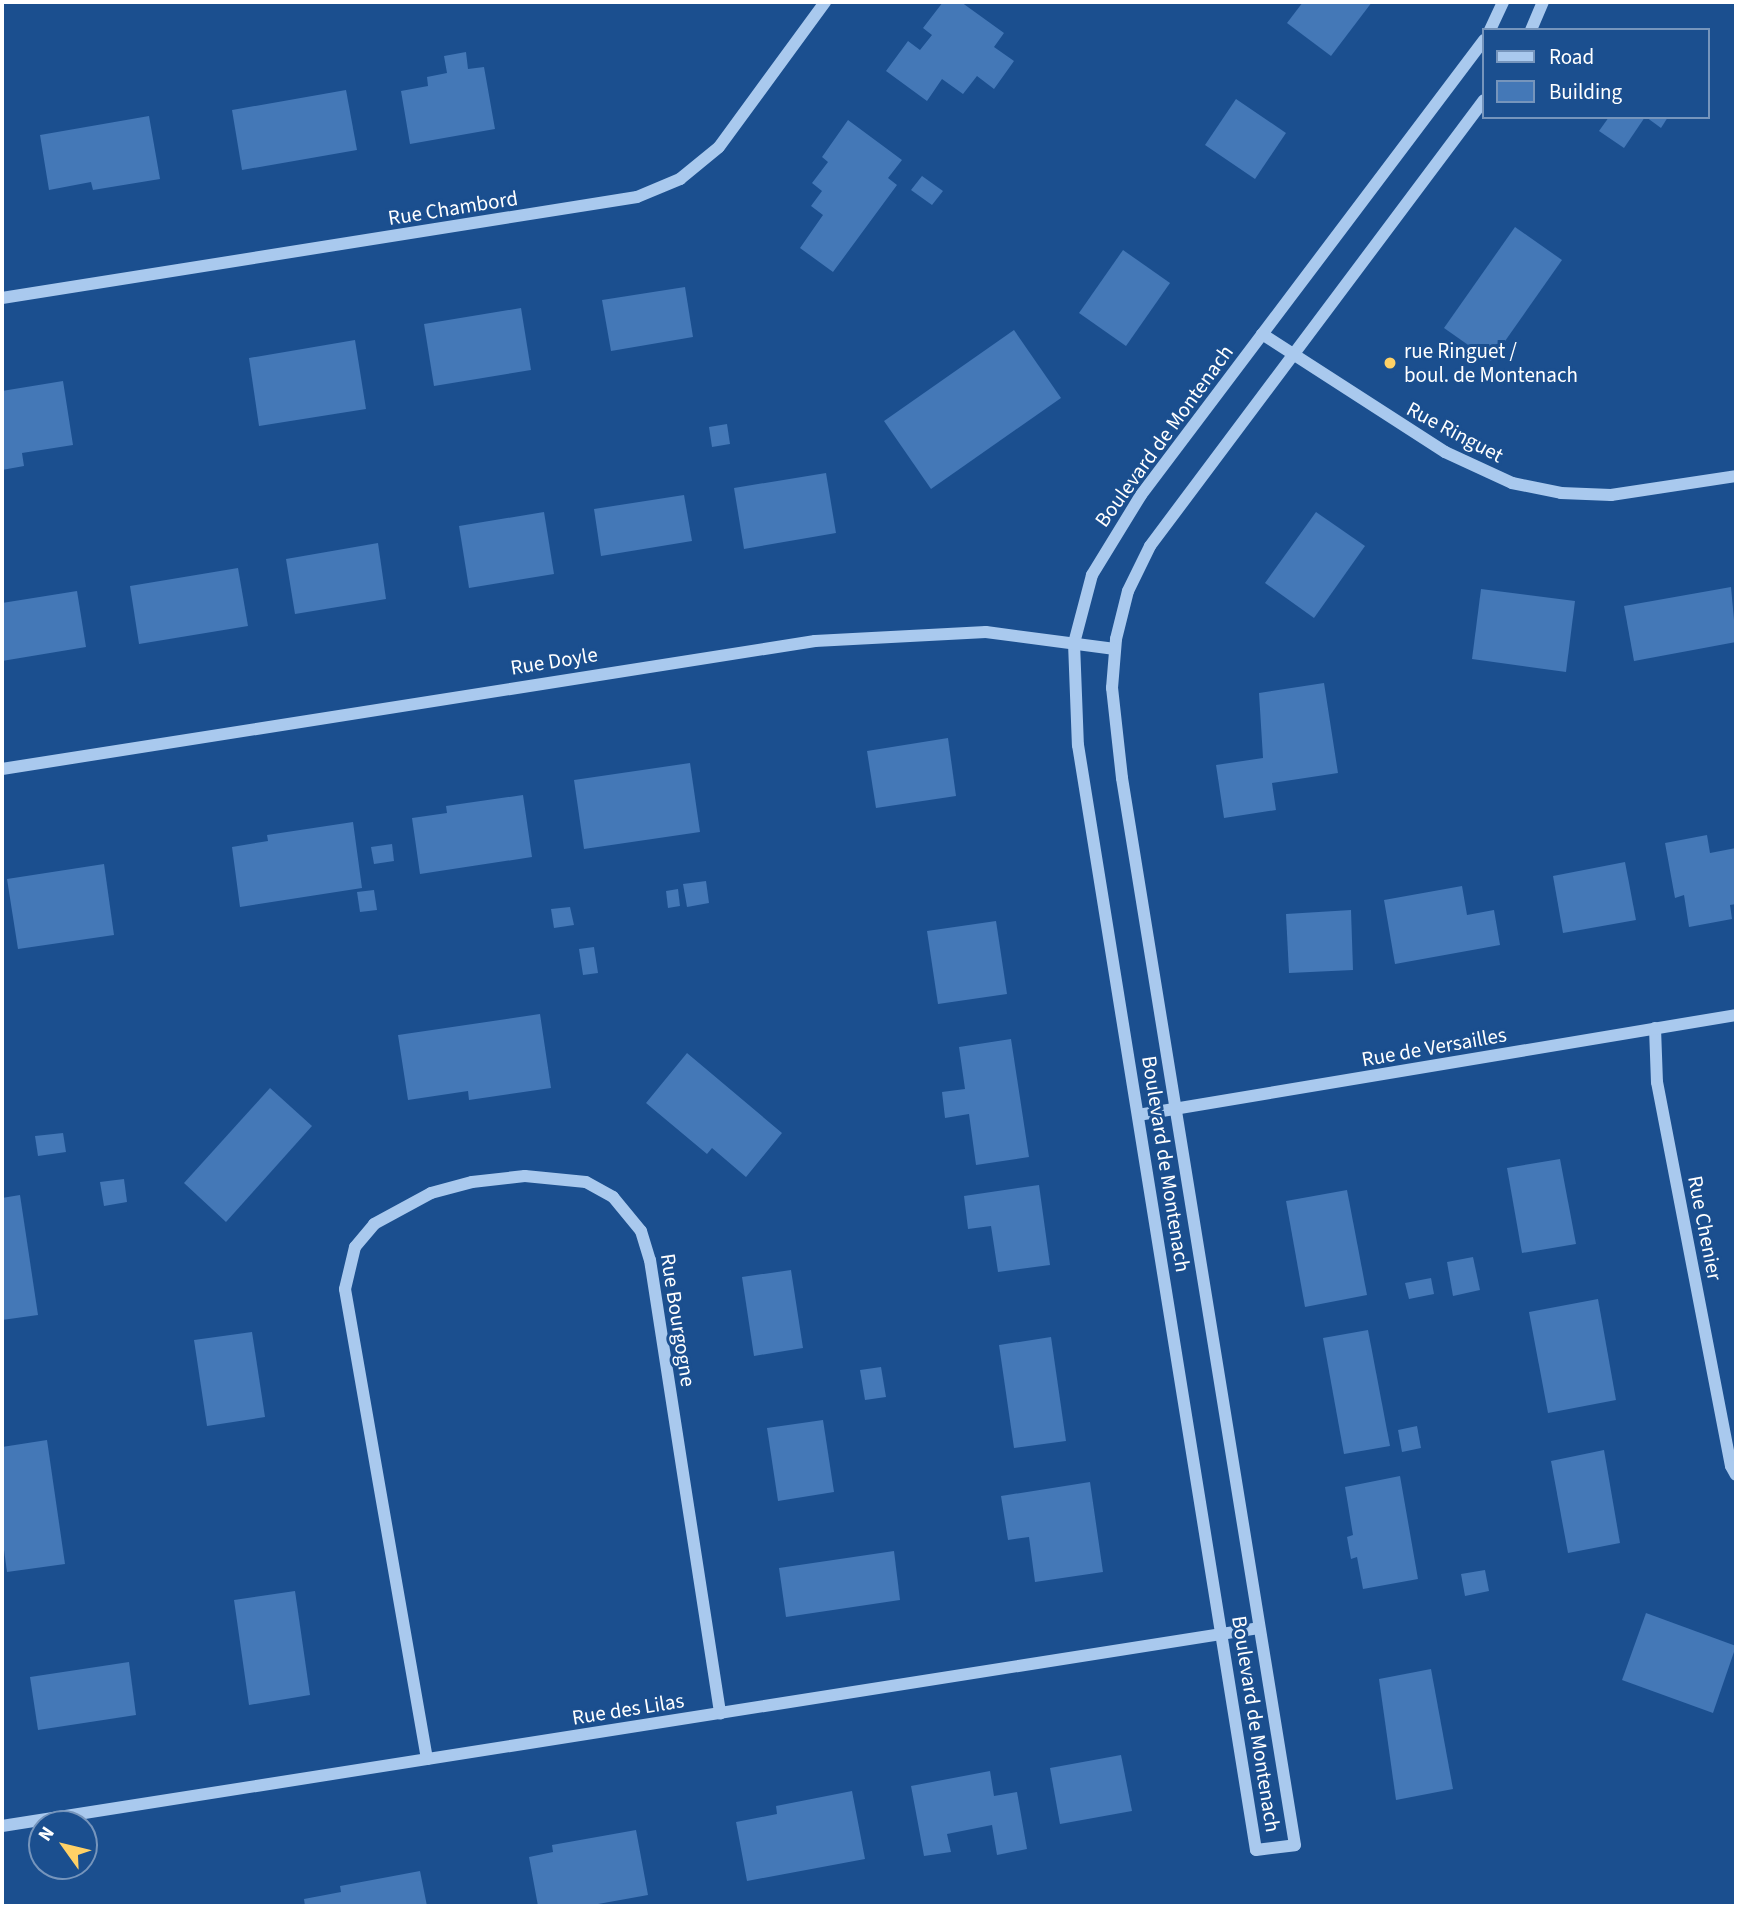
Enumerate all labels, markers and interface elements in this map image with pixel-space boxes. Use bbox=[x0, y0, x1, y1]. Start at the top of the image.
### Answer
legend bbox=[1482, 28, 1710, 119]
text: Road bbox=[1549, 42, 1594, 72]
text: Building bbox=[1549, 77, 1622, 107]
street label: Rue Chambord bbox=[386, 185, 520, 231]
place label: rue Ringuet / boul. de Montenach bbox=[1404, 338, 1578, 388]
street label: Boulevard de Montenach bbox=[1090, 340, 1238, 532]
marker: rue Ringuet / boul. de Montenach bbox=[1382, 355, 1398, 371]
street label: Rue Ringuet bbox=[1402, 396, 1508, 468]
street label: Rue Doyle bbox=[509, 642, 599, 680]
street label: Rue de Versailles bbox=[1359, 1022, 1509, 1072]
street label: Boulevard de Montenach bbox=[1136, 1054, 1196, 1274]
street label: Rue Chenier bbox=[1683, 1173, 1727, 1283]
street label: Rue Bourgogne bbox=[655, 1252, 701, 1388]
street label: Boulevard de Montenach bbox=[1226, 1614, 1286, 1834]
street label: Rue des Lilas bbox=[570, 1688, 686, 1730]
north arrow bbox=[28, 1810, 98, 1880]
text: N bbox=[32, 1821, 62, 1847]

